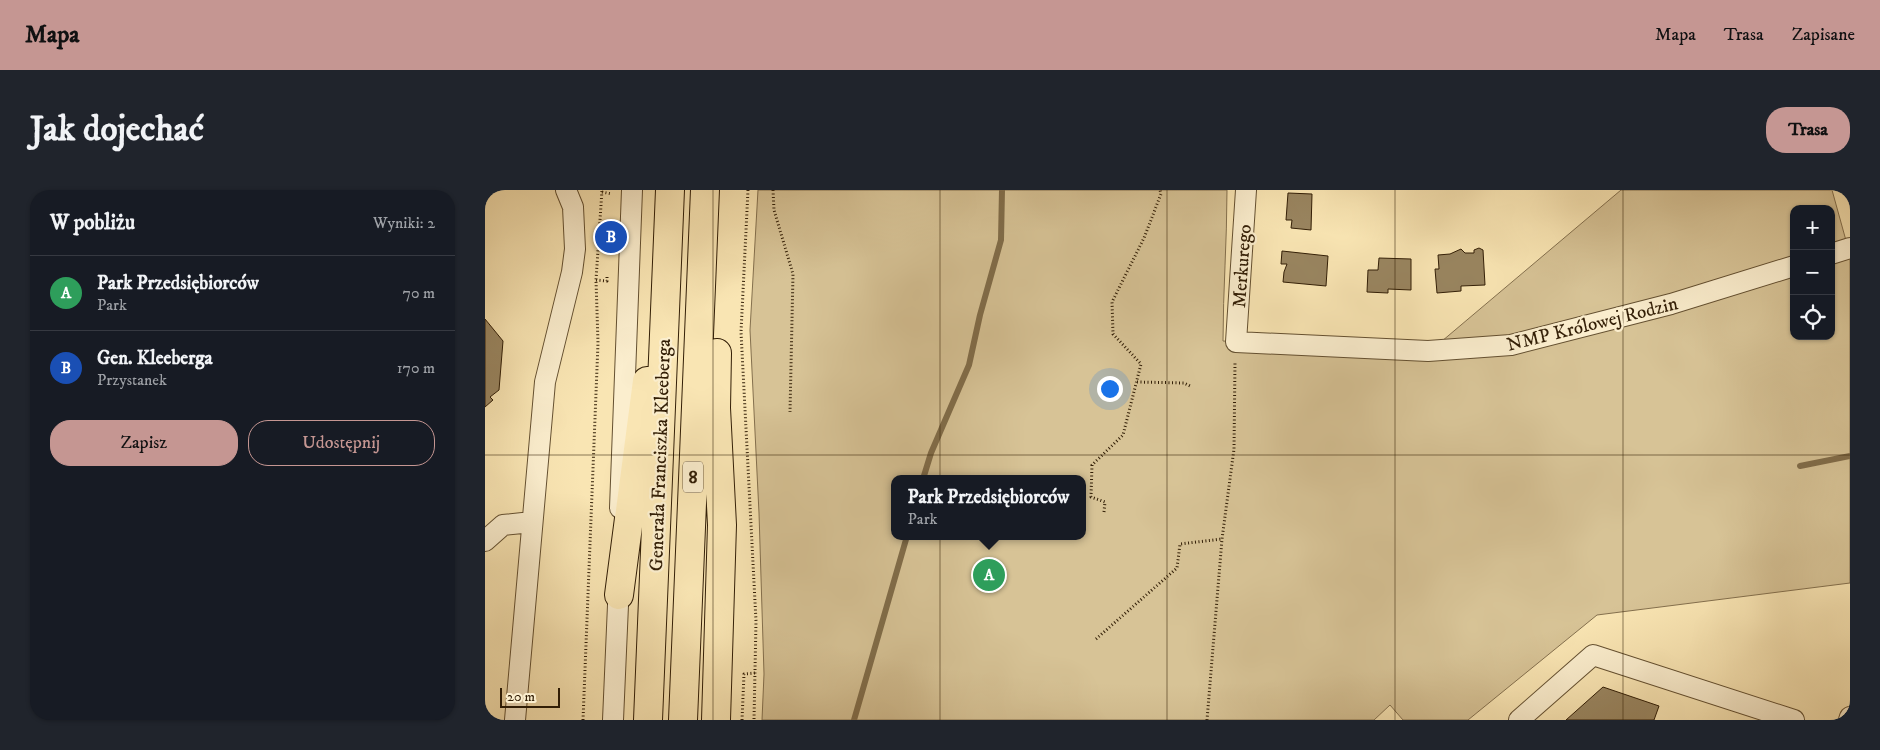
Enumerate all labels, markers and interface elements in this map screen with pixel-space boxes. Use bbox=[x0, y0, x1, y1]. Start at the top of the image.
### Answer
text: Mapa bbox=[25, 20, 79, 50]
text: Mapa bbox=[1655, 24, 1696, 46]
text: Trasa bbox=[1724, 24, 1764, 46]
text: Zapisane bbox=[1792, 24, 1855, 46]
button: Trasa bbox=[1766, 107, 1850, 153]
text: Jak dojechać bbox=[30, 108, 204, 152]
map controls bbox=[1790, 205, 1835, 340]
button: + bbox=[1790, 205, 1835, 250]
text: W pobliżu bbox=[50, 210, 135, 236]
text: Wyniki: 2 bbox=[373, 213, 435, 233]
pin: B bbox=[595, 218, 627, 256]
street label: Merkurego bbox=[1228, 223, 1257, 309]
button: − bbox=[1790, 250, 1835, 295]
text: Park Przedsiębiorców bbox=[97, 272, 259, 295]
text: A bbox=[61, 283, 71, 303]
text: 70 m bbox=[403, 283, 435, 303]
street label: NMP Królowej Rodzin bbox=[1504, 292, 1680, 357]
text: Park bbox=[97, 295, 127, 315]
button: locate bbox=[1790, 295, 1835, 340]
street label: Generała Franciszka Kleeberga bbox=[645, 338, 676, 572]
text: Gen. Kleeberga bbox=[97, 347, 213, 370]
text: B bbox=[61, 358, 71, 378]
text: 170 m bbox=[397, 358, 435, 378]
text: Przystanek bbox=[97, 370, 167, 390]
your location bbox=[1097, 376, 1123, 402]
button: Zapisz bbox=[50, 420, 238, 466]
button: Udostępnij bbox=[248, 420, 435, 466]
road number: 8 bbox=[683, 462, 703, 492]
popup bbox=[891, 475, 1086, 540]
text: Park Przedsiębiorców bbox=[908, 486, 1069, 509]
text: Park bbox=[908, 509, 937, 529]
pin: A bbox=[973, 556, 1005, 594]
scale bar bbox=[500, 685, 560, 708]
text: 20 m bbox=[507, 688, 535, 706]

